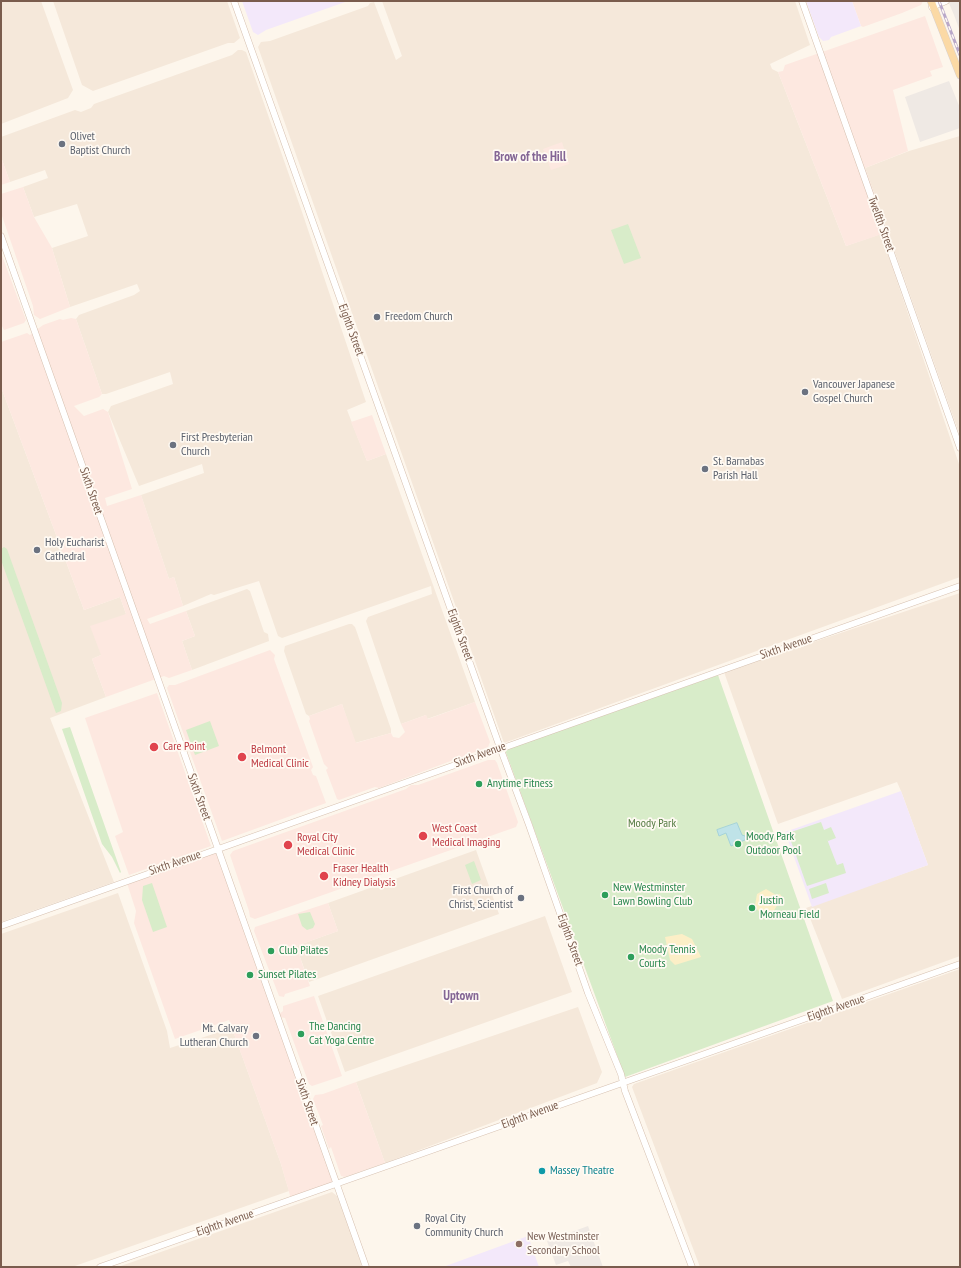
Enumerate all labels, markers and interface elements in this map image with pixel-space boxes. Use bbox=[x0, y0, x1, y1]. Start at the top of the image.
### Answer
place label: Olivet Baptist Church bbox=[70, 130, 130, 158]
marker: Olivet Baptist Church bbox=[57, 139, 67, 149]
district label: Brow of the Hill bbox=[494, 149, 566, 165]
street label: Twelfth Street bbox=[864, 194, 898, 254]
street label: Eighth Street bbox=[335, 302, 367, 358]
place label: Freedom Church bbox=[385, 310, 453, 324]
marker: Freedom Church bbox=[372, 312, 382, 322]
place label: Vancouver Japanese Gospel Church bbox=[813, 378, 895, 406]
marker: Vancouver Japanese Gospel Church bbox=[800, 387, 810, 397]
place label: First Presbyterian Church bbox=[181, 431, 253, 459]
marker: First Presbyterian Church bbox=[168, 440, 178, 450]
place label: St. Barnabas Parish Hall bbox=[713, 455, 764, 483]
marker: St. Barnabas Parish Hall bbox=[700, 464, 710, 474]
street label: Sixth Street bbox=[76, 466, 106, 516]
place label: Holy Eucharist Cathedral bbox=[45, 536, 104, 564]
marker: Holy Eucharist Cathedral bbox=[32, 545, 42, 555]
street label: Eighth Street bbox=[444, 607, 476, 663]
street label: Sixth Avenue bbox=[758, 631, 814, 663]
street label: Sixth Avenue bbox=[452, 739, 508, 771]
place label: Care Point bbox=[163, 740, 205, 754]
marker: Care Point bbox=[148, 741, 160, 753]
place label: Belmont Medical Clinic bbox=[251, 743, 309, 771]
marker: Belmont Medical Clinic bbox=[236, 751, 248, 763]
street label: Sixth Street bbox=[184, 772, 214, 822]
place label: Anytime Fitness bbox=[487, 777, 553, 791]
marker: Anytime Fitness bbox=[474, 779, 484, 789]
park label: Moody Park bbox=[628, 817, 676, 831]
place label: West Coast Medical Imaging bbox=[432, 822, 500, 850]
marker: West Coast Medical Imaging bbox=[417, 830, 429, 842]
place label: Moody Park Outdoor Pool bbox=[746, 830, 801, 858]
place label: Royal City Medical Clinic bbox=[297, 831, 355, 859]
marker: Royal City Medical Clinic bbox=[282, 839, 294, 851]
marker: Moody Park Outdoor Pool bbox=[733, 839, 743, 849]
street label: Sixth Avenue bbox=[147, 847, 203, 879]
place label: Fraser Health Kidney Dialysis bbox=[333, 862, 396, 890]
marker: Fraser Health Kidney Dialysis bbox=[318, 870, 330, 882]
place label: New Westminster Lawn Bowling Club bbox=[613, 881, 692, 909]
place label: First Church of Christ, Scientist bbox=[449, 884, 513, 912]
marker: New Westminster Lawn Bowling Club bbox=[600, 890, 610, 900]
marker: First Church of Christ, Scientist bbox=[516, 893, 526, 903]
place label: Justin Morneau Field bbox=[760, 894, 819, 922]
marker: Justin Morneau Field bbox=[747, 903, 757, 913]
street label: Eighth Street bbox=[554, 912, 586, 968]
place label: Moody Tennis Courts bbox=[639, 943, 696, 971]
place label: Club Pilates bbox=[279, 944, 328, 958]
marker: Club Pilates bbox=[266, 946, 276, 956]
marker: Moody Tennis Courts bbox=[626, 952, 636, 962]
place label: Sunset Pilates bbox=[258, 968, 316, 982]
marker: Sunset Pilates bbox=[245, 970, 255, 980]
district label: Uptown bbox=[443, 988, 479, 1004]
street label: Eighth Avenue bbox=[805, 991, 867, 1025]
place label: The Dancing Cat Yoga Centre bbox=[309, 1020, 374, 1048]
place label: Mt. Calvary Lutheran Church bbox=[180, 1022, 248, 1050]
marker: The Dancing Cat Yoga Centre bbox=[296, 1029, 306, 1039]
marker: Mt. Calvary Lutheran Church bbox=[251, 1031, 261, 1041]
street label: Sixth Street bbox=[292, 1077, 322, 1127]
street label: Eighth Avenue bbox=[499, 1098, 561, 1132]
place label: Massey Theatre bbox=[550, 1164, 614, 1178]
marker: Massey Theatre bbox=[537, 1166, 547, 1176]
street label: Eighth Avenue bbox=[194, 1206, 256, 1240]
place label: Royal City Community Church bbox=[425, 1212, 503, 1240]
marker: Royal City Community Church bbox=[412, 1221, 422, 1231]
place label: New Westminster Secondary School bbox=[527, 1230, 600, 1258]
marker: New Westminster Secondary School bbox=[514, 1239, 524, 1249]

